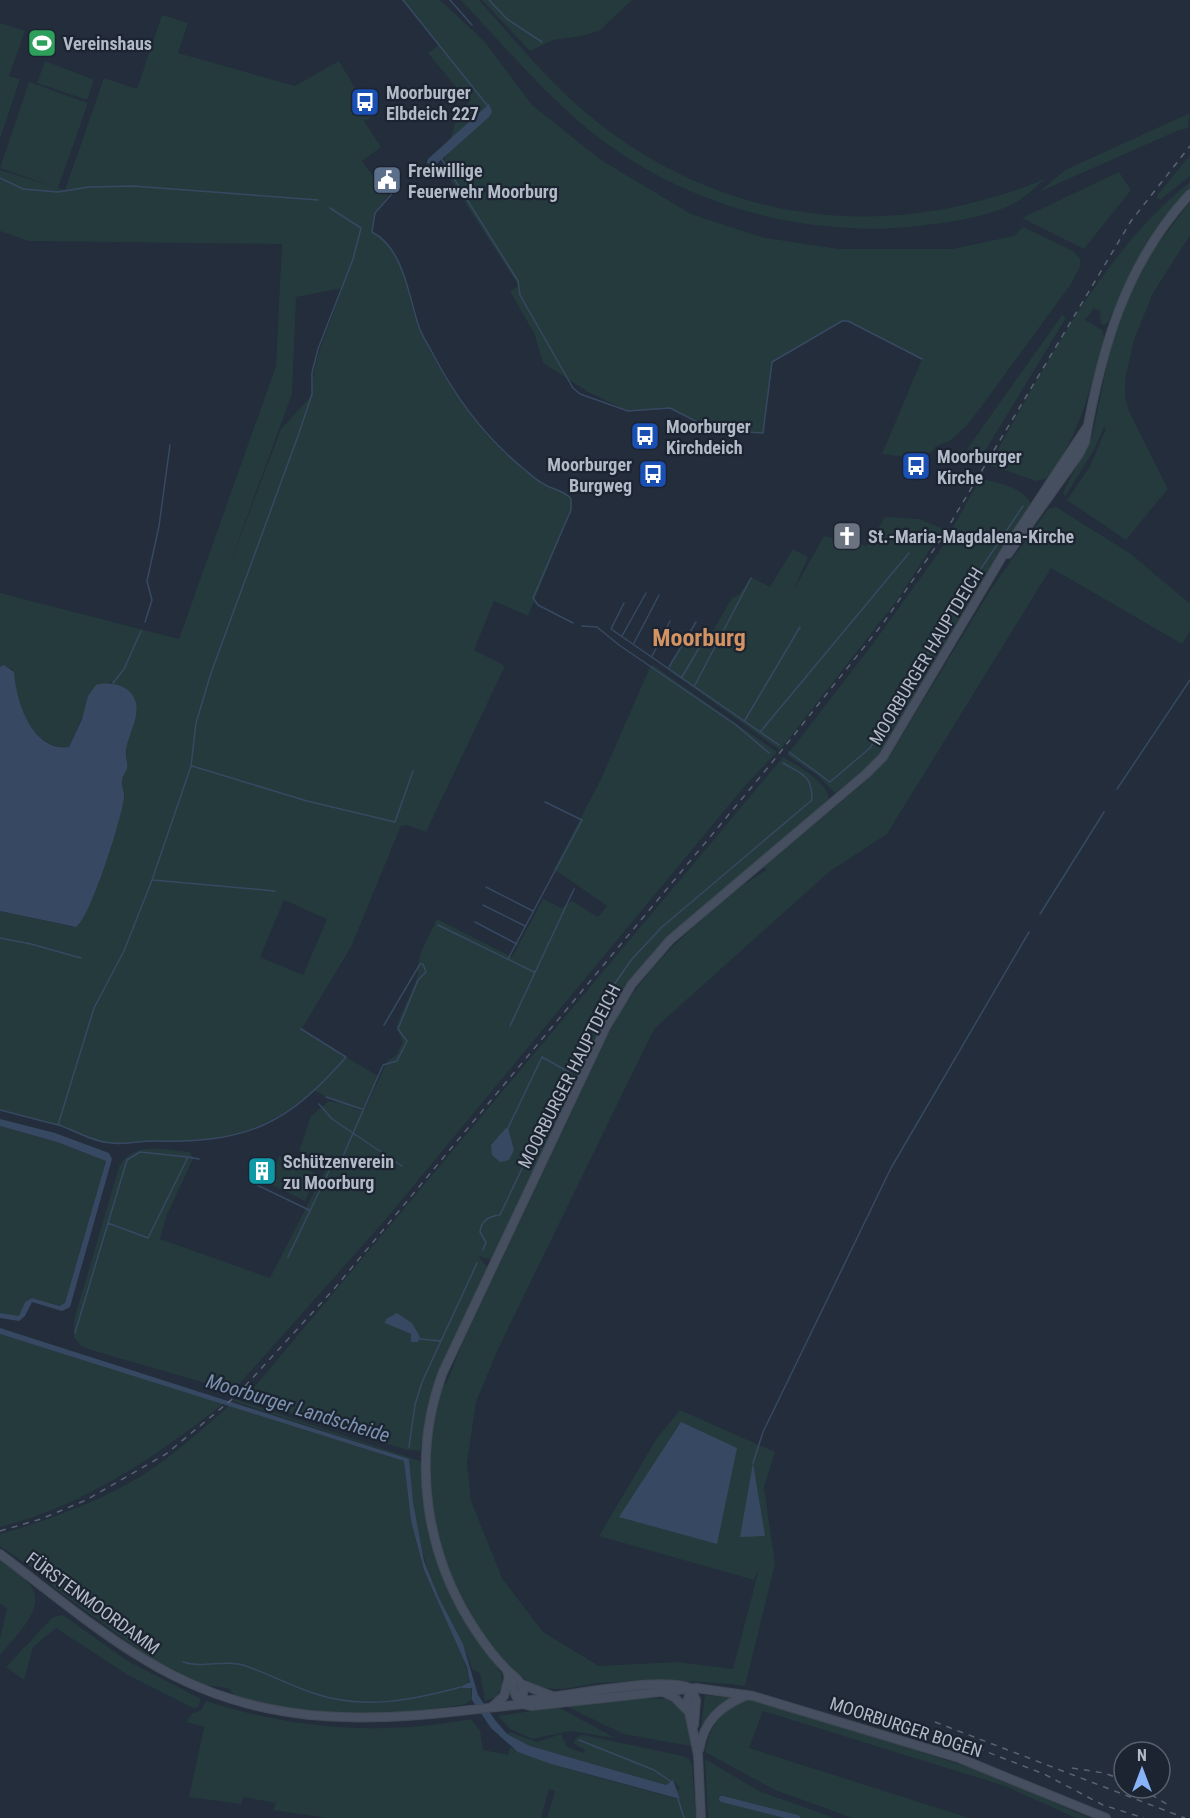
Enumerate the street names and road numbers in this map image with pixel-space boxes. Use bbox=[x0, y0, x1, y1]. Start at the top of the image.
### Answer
street label: MOORBURGER HAUPTDEICH bbox=[865, 563, 987, 749]
street label: MOORBURGER HAUPTDEICH bbox=[513, 981, 625, 1171]
street label: FÜRSTENMOORDAMM bbox=[22, 1548, 164, 1658]
street label: MOORBURGER BOGEN bbox=[827, 1692, 985, 1762]

